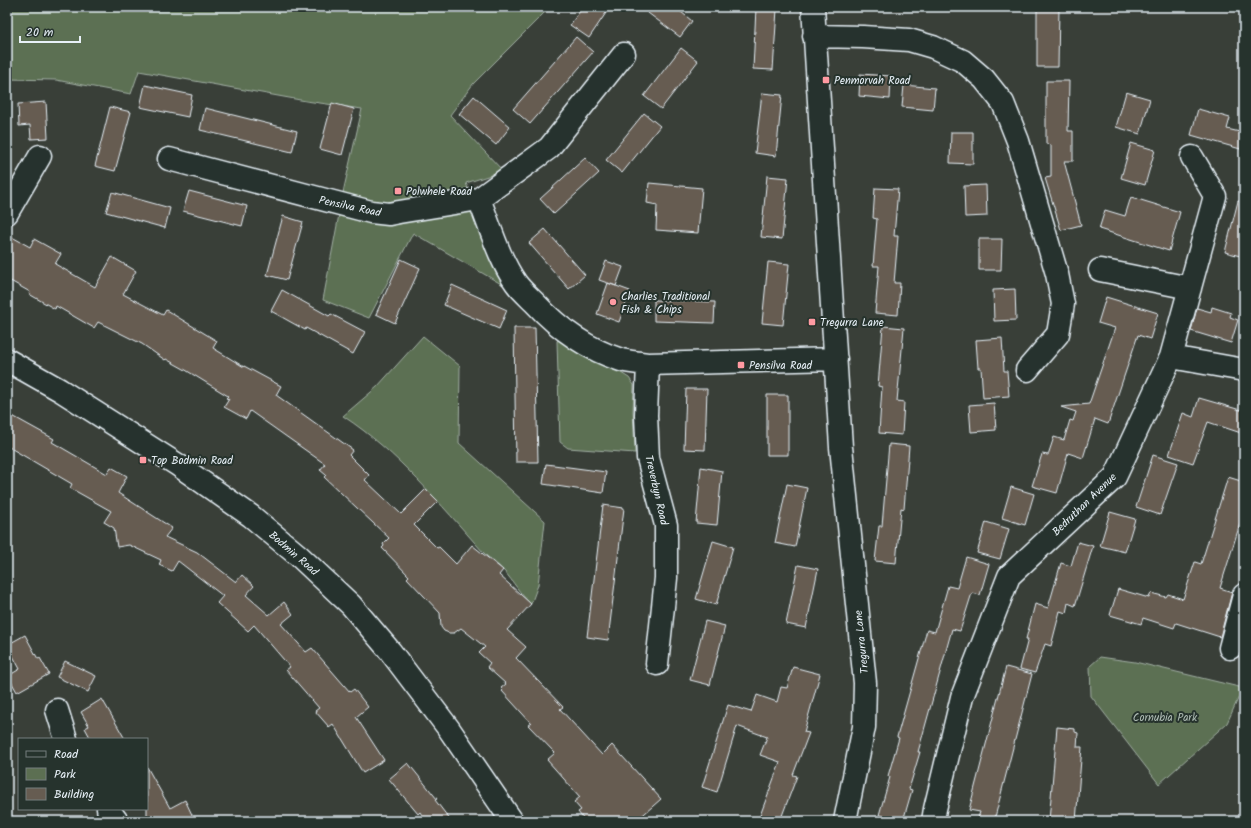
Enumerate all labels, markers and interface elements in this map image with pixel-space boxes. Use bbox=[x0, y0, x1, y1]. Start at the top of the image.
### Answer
scale bar bbox=[20, 18, 80, 44]
text: 20 m bbox=[26, 23, 54, 42]
place label: Penmorvah Road bbox=[834, 72, 911, 90]
marker: Penmorvah Road bbox=[821, 75, 831, 85]
place label: Polwhele Road bbox=[406, 183, 473, 201]
marker: Polwhele Road bbox=[393, 186, 403, 196]
street label: Pensilva Road bbox=[317, 192, 383, 222]
place label: Charlies Traditional Fish & Chips bbox=[621, 288, 710, 319]
marker: Charlies Traditional Fish & Chips bbox=[608, 297, 618, 307]
place label: Tregurra Lane bbox=[820, 314, 884, 332]
marker: Tregurra Lane bbox=[807, 317, 817, 327]
place label: Pensilva Road bbox=[749, 357, 813, 375]
marker: Pensilva Road bbox=[736, 360, 746, 370]
place label: Top Bodmin Road bbox=[151, 452, 233, 470]
street label: Treverbyn Road bbox=[639, 454, 673, 527]
marker: Top Bodmin Road bbox=[138, 455, 148, 465]
street label: Bedruthan Avenue bbox=[1048, 469, 1121, 540]
street label: Bodmin Road bbox=[264, 527, 323, 581]
street label: Tregurra Lane bbox=[850, 609, 874, 675]
park label: Cornubia Park bbox=[1133, 709, 1198, 727]
legend bbox=[18, 738, 148, 810]
text: Road bbox=[54, 745, 79, 764]
text: Park bbox=[54, 765, 76, 784]
text: Building bbox=[54, 785, 94, 804]

